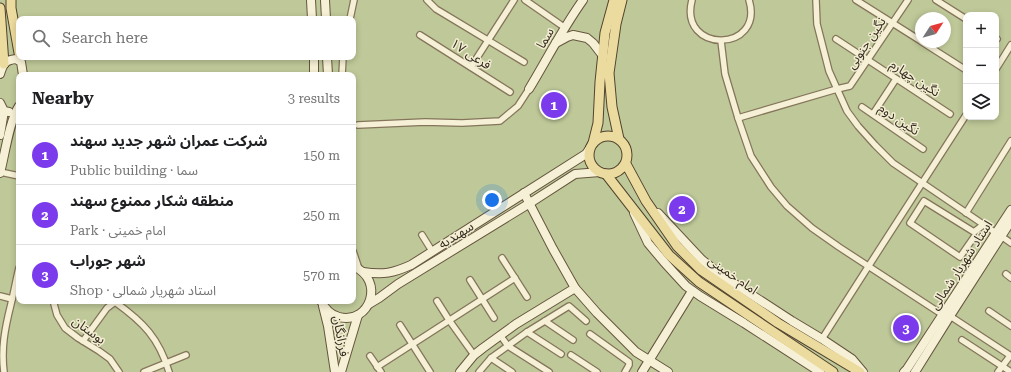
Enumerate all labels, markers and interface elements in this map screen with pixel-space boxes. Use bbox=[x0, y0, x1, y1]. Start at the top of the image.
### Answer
north arrow bbox=[915, 12, 951, 48]
map controls bbox=[963, 12, 999, 120]
button: + bbox=[963, 12, 999, 48]
street label: نگین جنوبی bbox=[843, 14, 890, 72]
search box bbox=[16, 16, 356, 60]
street label: سما bbox=[533, 25, 557, 51]
icon: search bbox=[30, 27, 52, 49]
text: Search here bbox=[62, 29, 148, 47]
street label: فرعی ۱۷ bbox=[448, 35, 494, 73]
button: − bbox=[963, 48, 999, 84]
street label: نگین چهارم bbox=[886, 56, 943, 101]
button: layers bbox=[963, 84, 999, 120]
text: Nearby bbox=[32, 88, 94, 108]
pin: 1 bbox=[541, 90, 567, 120]
text: 3 results bbox=[288, 91, 340, 106]
street label: نگین دوم bbox=[875, 100, 922, 140]
text: شرکت عمران شهر جدید سهند bbox=[70, 132, 267, 150]
text: 1 bbox=[41, 148, 49, 163]
text: 150 m bbox=[303, 148, 340, 163]
text: Public building · سما bbox=[70, 163, 198, 178]
your location bbox=[482, 190, 502, 210]
text: منطقه شکار ممنوع سهند bbox=[70, 192, 234, 210]
pin: 2 bbox=[669, 194, 695, 224]
text: 2 bbox=[41, 208, 49, 223]
text: 250 m bbox=[303, 208, 340, 223]
street label: سهندیه bbox=[436, 218, 477, 252]
street label: استاد شهریار شمالی bbox=[927, 218, 996, 313]
text: Park · امام خمینی bbox=[70, 223, 166, 238]
text: شهر جوراب bbox=[70, 252, 146, 270]
street label: امام خمینی bbox=[704, 252, 761, 299]
text: 3 bbox=[41, 268, 49, 283]
text: 570 m bbox=[303, 268, 340, 283]
text: Shop · استاد شهریار شمالی bbox=[70, 283, 216, 298]
street label: بوستان bbox=[69, 313, 109, 348]
pin: 3 bbox=[893, 313, 919, 343]
street label: فرزانگان bbox=[329, 314, 352, 358]

